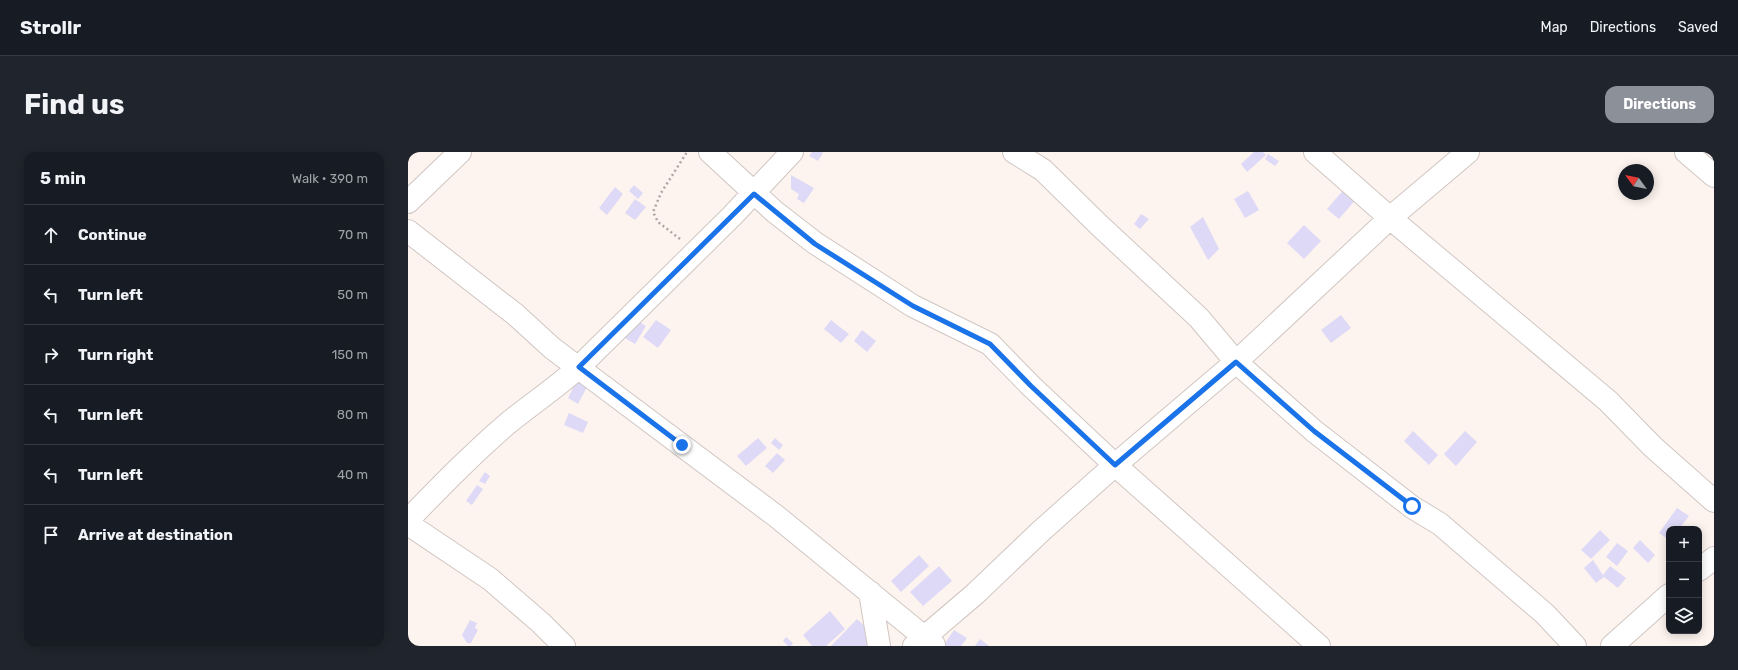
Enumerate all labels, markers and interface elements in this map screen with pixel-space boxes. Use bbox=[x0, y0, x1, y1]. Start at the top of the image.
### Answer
text: Strollr bbox=[20, 16, 81, 39]
text: Map bbox=[1541, 19, 1568, 36]
text: Directions bbox=[1590, 19, 1656, 36]
text: Saved bbox=[1678, 19, 1718, 36]
button: Directions bbox=[1605, 86, 1714, 123]
text: Find us bbox=[24, 88, 124, 121]
north arrow bbox=[1618, 164, 1654, 200]
text: 5 min bbox=[40, 168, 86, 188]
text: Walk · 390 m bbox=[292, 171, 368, 186]
icon: ahead bbox=[40, 224, 62, 246]
text: Continue bbox=[78, 226, 147, 244]
text: 70 m bbox=[338, 227, 368, 242]
icon: left bbox=[40, 284, 62, 306]
text: Turn left bbox=[78, 286, 143, 304]
text: 50 m bbox=[337, 287, 368, 302]
icon: right bbox=[40, 344, 62, 366]
text: Turn right bbox=[78, 346, 153, 364]
text: 150 m bbox=[332, 347, 368, 362]
icon: left bbox=[40, 404, 62, 426]
text: Turn left bbox=[78, 406, 143, 424]
text: 80 m bbox=[337, 407, 368, 422]
route end bbox=[673, 436, 691, 454]
icon: left bbox=[40, 464, 62, 486]
text: Turn left bbox=[78, 466, 143, 484]
text: 40 m bbox=[337, 467, 368, 482]
route start bbox=[1403, 497, 1421, 515]
icon: arrive bbox=[40, 524, 62, 546]
text: Arrive at destination bbox=[78, 526, 233, 544]
map controls bbox=[1666, 526, 1702, 634]
button: + bbox=[1666, 526, 1702, 562]
button: − bbox=[1666, 562, 1702, 598]
button: layers bbox=[1666, 598, 1702, 634]

